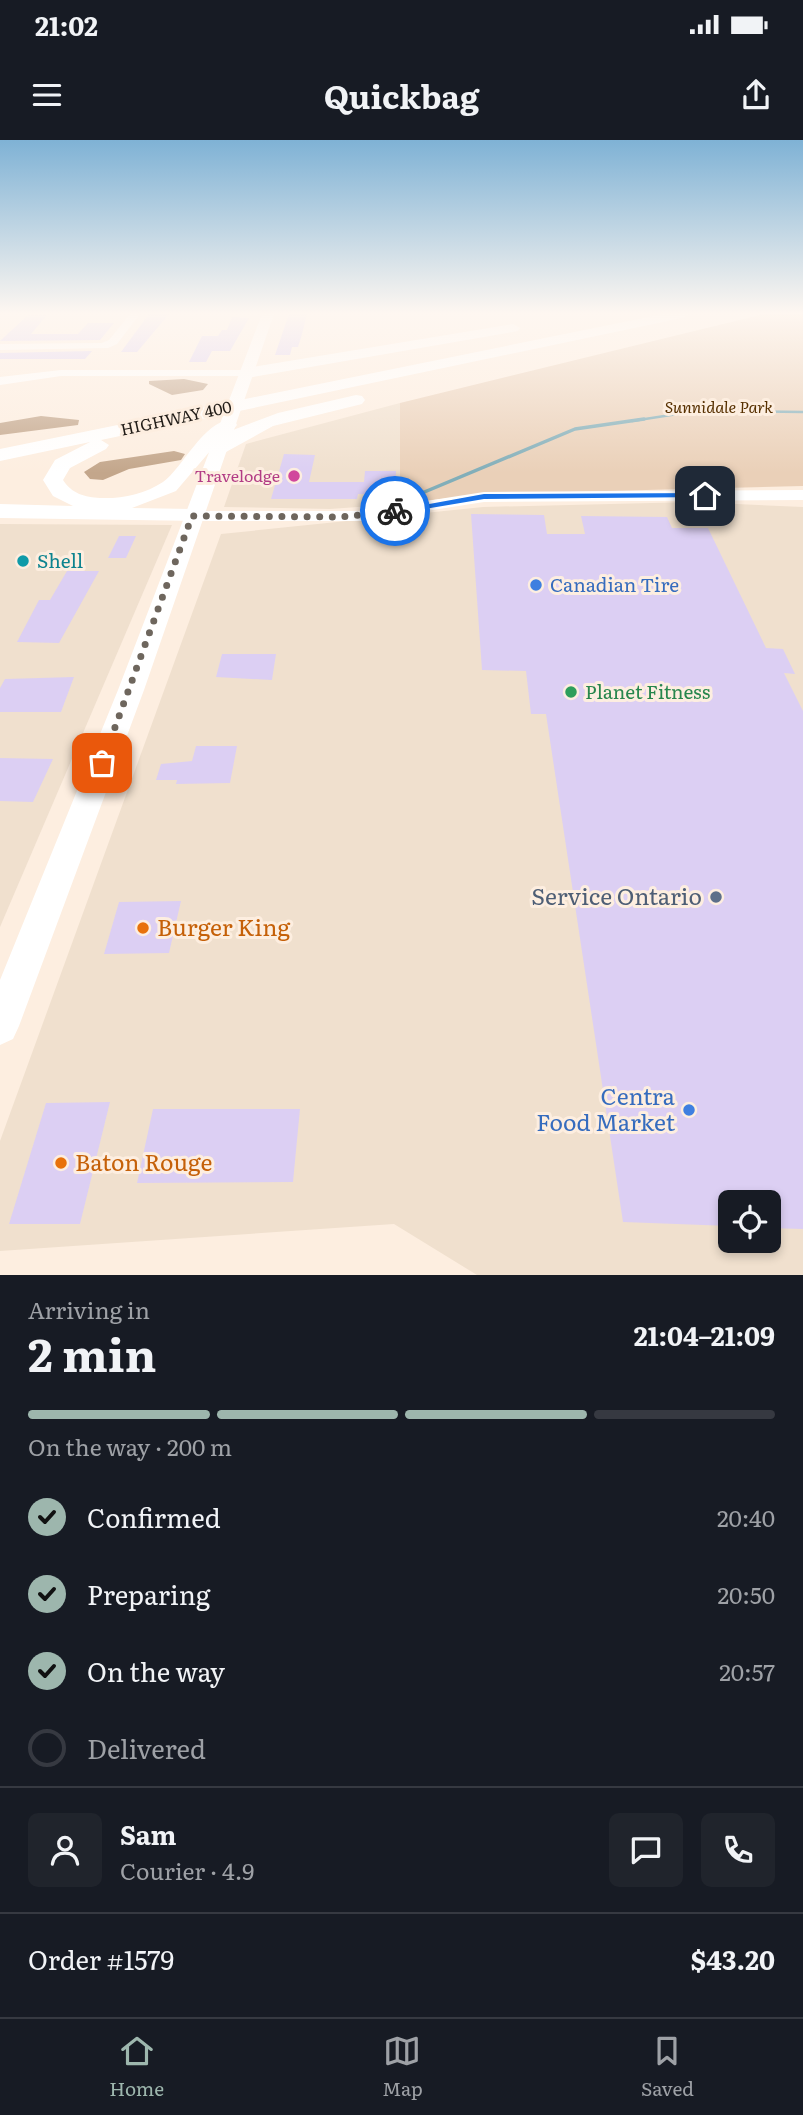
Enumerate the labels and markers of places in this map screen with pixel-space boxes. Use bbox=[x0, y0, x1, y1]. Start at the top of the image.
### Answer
place label: Travelodge bbox=[195, 463, 280, 487]
pin bbox=[675, 466, 735, 526]
marker: Travelodge bbox=[286, 468, 302, 484]
place label: Shell bbox=[37, 546, 83, 574]
marker: Shell bbox=[15, 553, 31, 569]
place label: Canadian Tire bbox=[550, 570, 679, 598]
marker: Canadian Tire bbox=[528, 577, 544, 593]
place label: Planet Fitness bbox=[585, 677, 711, 705]
marker: Planet Fitness bbox=[563, 684, 579, 700]
pin bbox=[72, 733, 132, 793]
place label: Service Ontario bbox=[531, 878, 702, 912]
marker: Service Ontario bbox=[708, 889, 724, 905]
place label: Burger King bbox=[157, 909, 290, 943]
marker: Burger King bbox=[135, 920, 151, 936]
place label: Centra Food Market bbox=[536, 1078, 676, 1138]
marker: Centra Food Market bbox=[681, 1102, 697, 1118]
place label: Baton Rouge bbox=[75, 1144, 212, 1178]
marker: Baton Rouge bbox=[53, 1155, 69, 1171]

